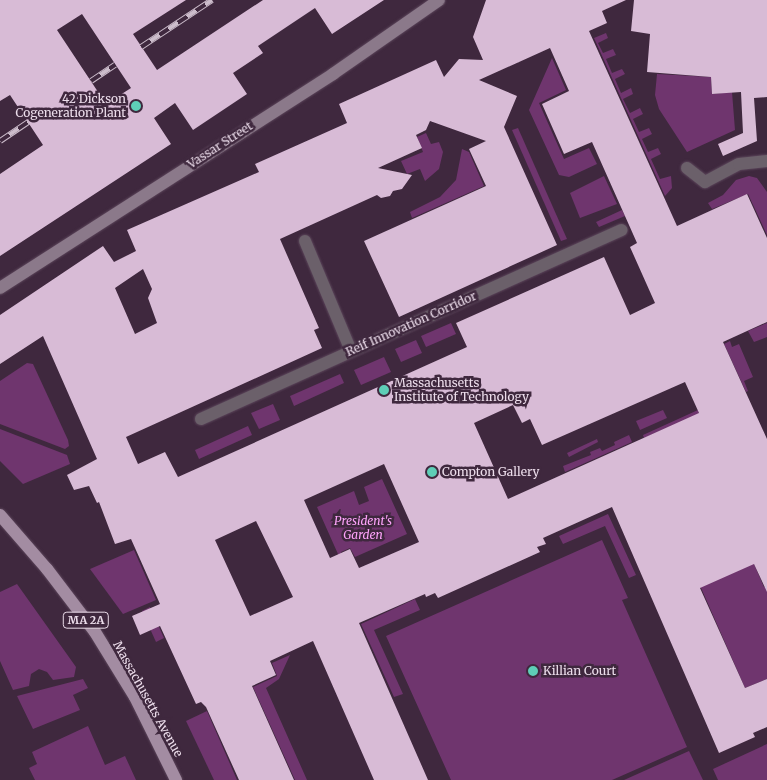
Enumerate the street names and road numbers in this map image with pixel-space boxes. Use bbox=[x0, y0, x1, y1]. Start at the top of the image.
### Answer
street label: Vassar Street bbox=[185, 119, 255, 171]
street label: Reif Innovation Corridor bbox=[344, 289, 478, 359]
road number: MA 2A bbox=[62, 612, 110, 628]
street label: Massachusetts Avenue bbox=[110, 639, 186, 759]

